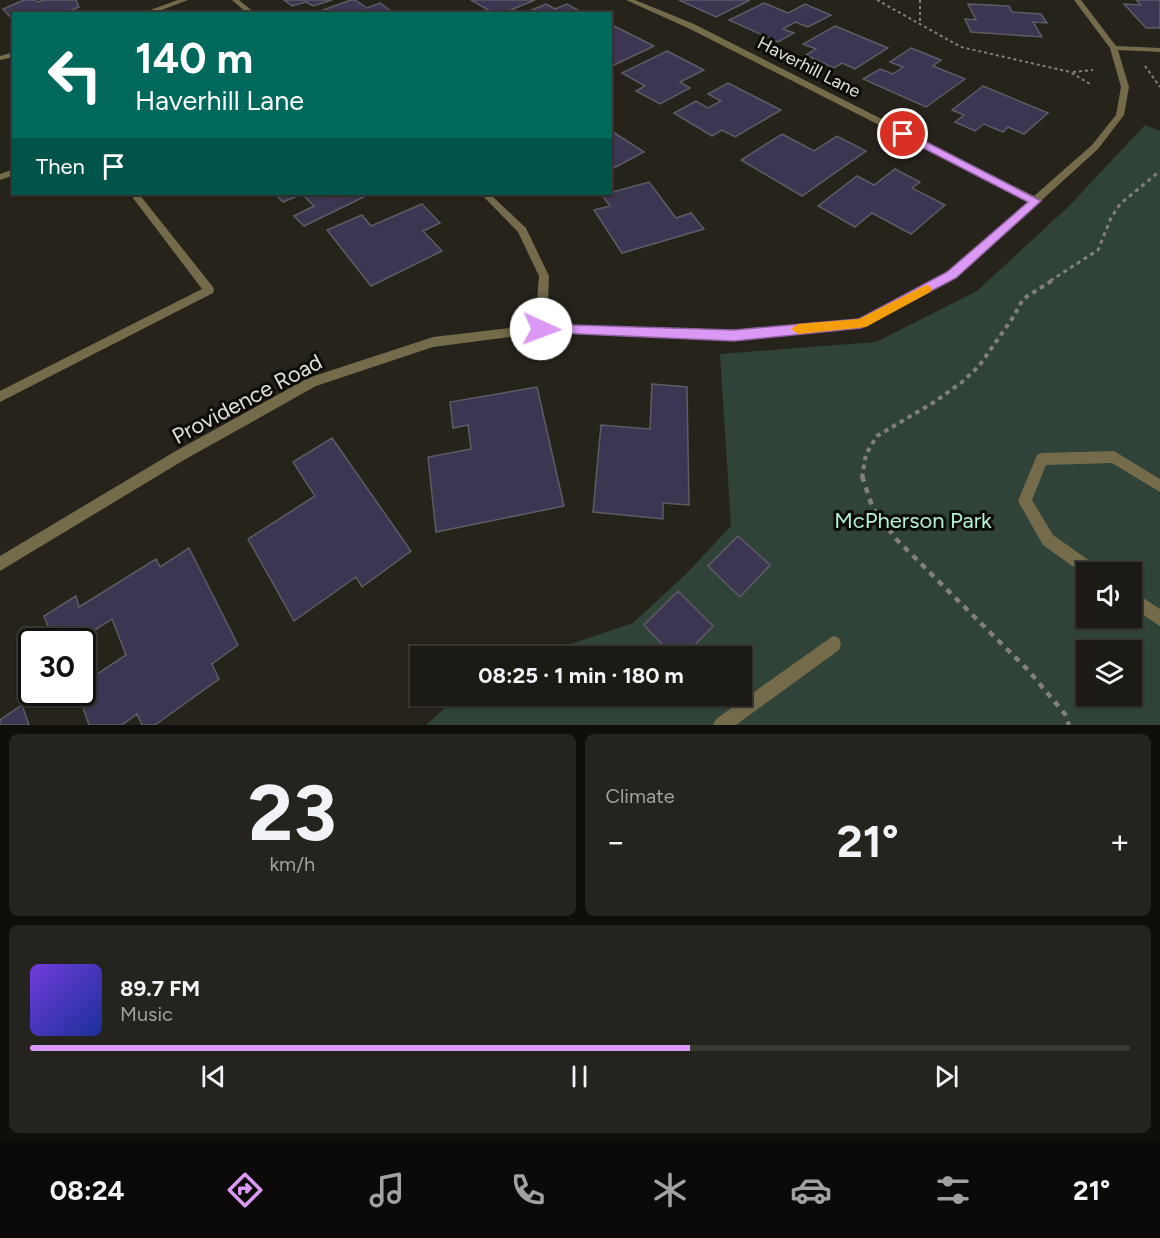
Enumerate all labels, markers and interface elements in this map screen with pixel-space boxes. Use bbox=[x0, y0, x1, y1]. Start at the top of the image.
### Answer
street label: Haverhill Lane bbox=[754, 32, 864, 102]
text: 140 m bbox=[135, 33, 253, 84]
icon: left bbox=[36, 36, 114, 114]
text: Haverhill Lane bbox=[135, 84, 304, 117]
pin bbox=[877, 108, 928, 159]
icon: arrive bbox=[886, 117, 919, 150]
icon: arrive bbox=[97, 150, 130, 183]
text: Then bbox=[36, 153, 85, 180]
position arrow bbox=[509, 297, 573, 361]
street label: Providence Road bbox=[167, 348, 327, 450]
park label: McPherson Park bbox=[834, 507, 992, 534]
map controls bbox=[1076, 562, 1142, 706]
button: sound bbox=[1076, 562, 1142, 628]
speed limit sign: 30 bbox=[18, 628, 96, 706]
button: layers bbox=[1076, 640, 1142, 706]
text: 08:25 · 1 min · 180 m bbox=[478, 662, 684, 689]
text: 23 bbox=[248, 766, 337, 860]
text: Climate bbox=[606, 784, 675, 808]
text: 21° bbox=[837, 814, 899, 868]
text: − bbox=[606, 822, 626, 861]
text: + bbox=[1109, 822, 1130, 861]
text: km/h bbox=[269, 852, 315, 876]
text: 89.7 FM bbox=[120, 975, 200, 1002]
text: Music bbox=[120, 1002, 173, 1026]
icon: previous bbox=[197, 1060, 230, 1093]
icon: pause bbox=[563, 1060, 596, 1093]
icon: next bbox=[930, 1060, 963, 1093]
icon: directions bbox=[224, 1169, 266, 1211]
icon: music bbox=[366, 1169, 408, 1211]
icon: phone bbox=[507, 1169, 549, 1211]
icon: climate bbox=[649, 1169, 691, 1211]
icon: car bbox=[790, 1169, 832, 1211]
icon: filters bbox=[932, 1169, 974, 1211]
text: 08:24 bbox=[50, 1174, 125, 1207]
text: 21° bbox=[1073, 1174, 1110, 1207]

